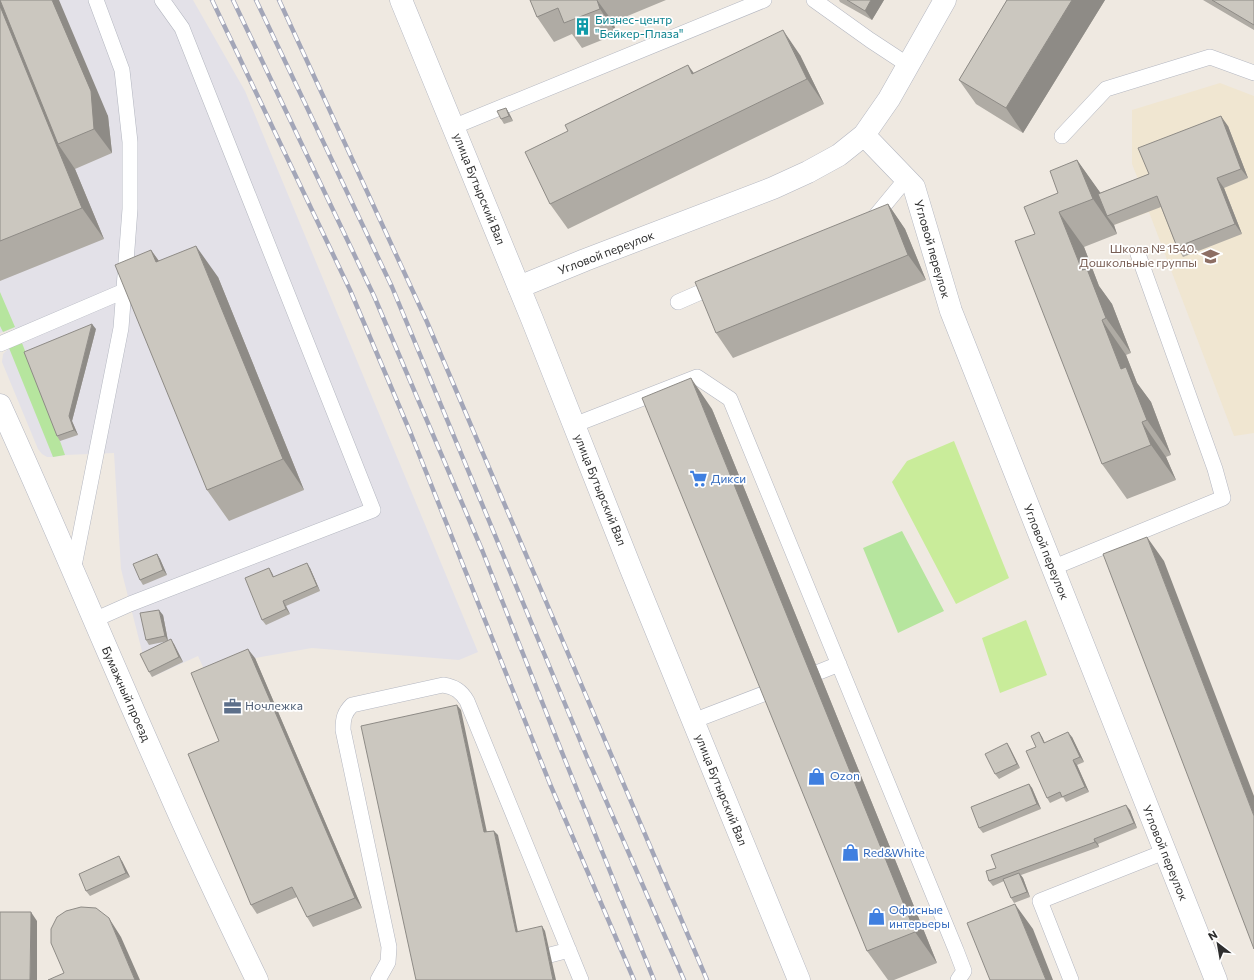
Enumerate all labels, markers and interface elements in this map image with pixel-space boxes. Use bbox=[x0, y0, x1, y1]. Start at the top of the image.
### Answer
place label: Бизнес-центр "Бейкер-Плаза" bbox=[595, 12, 683, 40]
building icon: Бизнес-центр "Бейкер-Плаза" bbox=[572, 17, 592, 37]
street label: улица Бутырский Вал bbox=[451, 131, 509, 247]
street label: Угловой переулок bbox=[912, 198, 954, 300]
street label: Угловой переулок bbox=[556, 227, 656, 277]
place label: Школа № 1540. Дошкольные группы bbox=[1079, 241, 1197, 269]
school or university icon: Школа № 1540. Дошкольные группы bbox=[1200, 246, 1220, 266]
street label: улица Бутырский Вал bbox=[572, 432, 630, 548]
supermarket icon: Дикси bbox=[688, 469, 708, 489]
place label: Дикси bbox=[711, 471, 746, 485]
street label: Угловой переулок bbox=[1021, 502, 1073, 602]
street label: Бумажный проезд bbox=[100, 644, 154, 743]
office icon: Ночлежка bbox=[222, 696, 242, 716]
place label: Ночлежка bbox=[245, 698, 303, 712]
street label: улица Бутырский Вал bbox=[693, 732, 751, 848]
shop icon: Ozon bbox=[807, 766, 827, 786]
place label: Ozon bbox=[830, 768, 860, 782]
street label: Угловой переулок bbox=[1140, 803, 1192, 903]
shop icon: Red&White bbox=[840, 843, 860, 863]
place label: Red&White bbox=[863, 845, 925, 859]
place label: Офисные интерьеры bbox=[889, 902, 950, 930]
shop icon: Офисные интерьеры bbox=[866, 907, 886, 927]
north arrow bbox=[1198, 924, 1238, 964]
text: N bbox=[1206, 927, 1219, 943]

